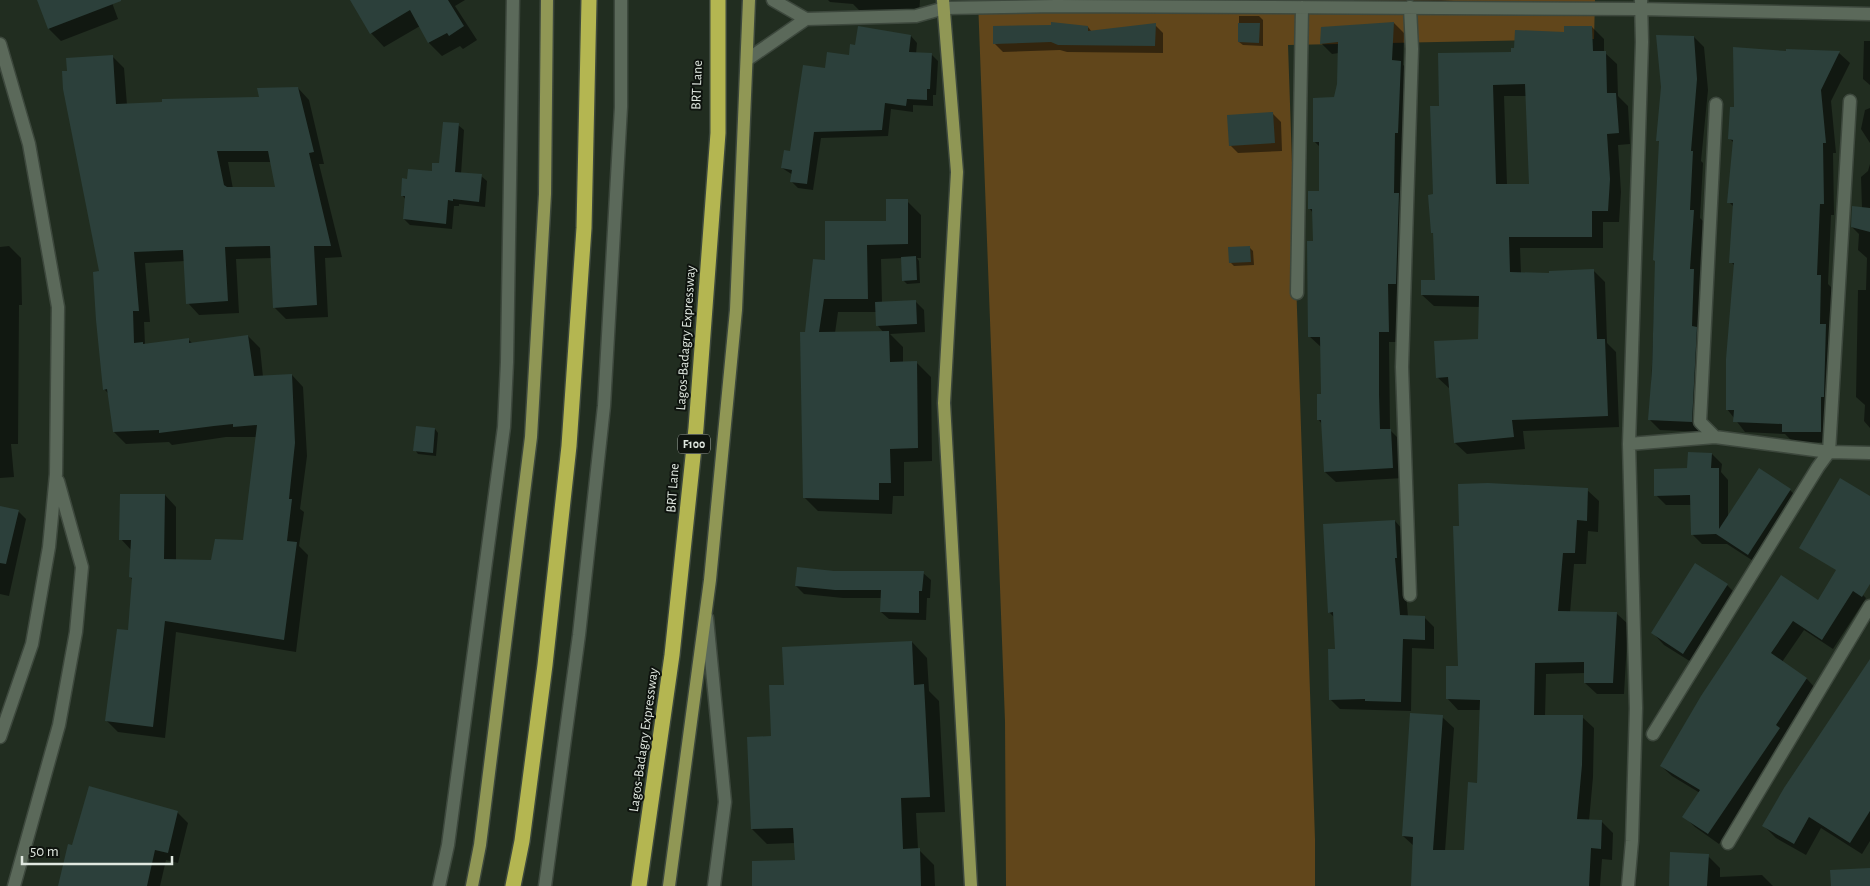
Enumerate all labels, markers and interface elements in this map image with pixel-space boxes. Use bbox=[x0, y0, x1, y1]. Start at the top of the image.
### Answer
street label: BRT Lane bbox=[689, 60, 705, 110]
street label: Lagos-Badagry Expressway bbox=[674, 265, 698, 411]
road number: F100 bbox=[678, 434, 710, 454]
street label: BRT Lane bbox=[664, 463, 682, 513]
street label: Lagos-Badagry Expressway bbox=[627, 667, 661, 813]
scale bar bbox=[22, 834, 172, 866]
text: 50 m bbox=[30, 844, 59, 859]

